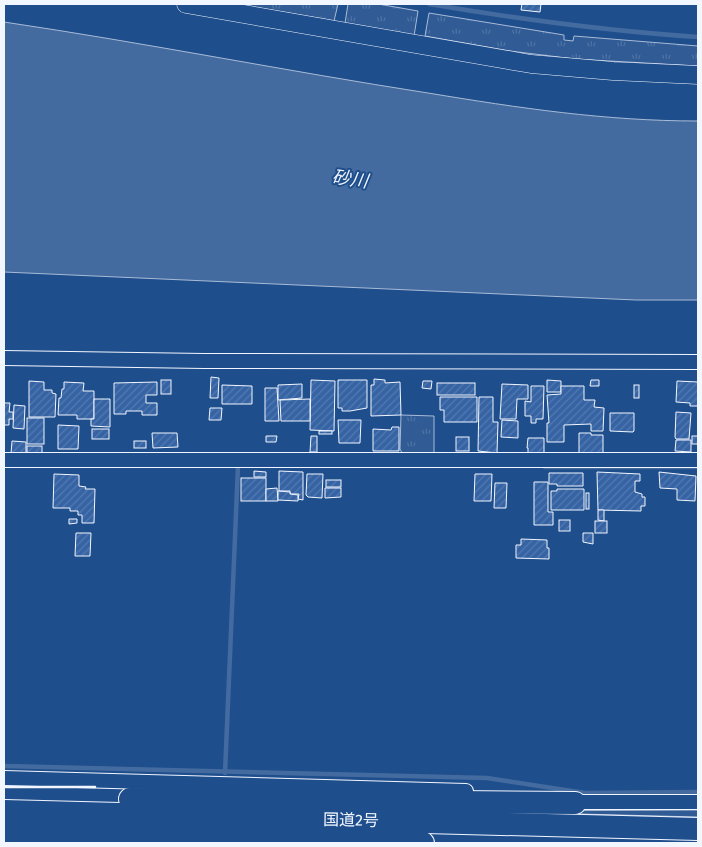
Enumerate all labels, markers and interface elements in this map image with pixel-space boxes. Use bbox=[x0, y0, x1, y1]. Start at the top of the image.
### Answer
water label: 砂川 bbox=[331, 166, 371, 193]
street label: 国道2号 bbox=[323, 810, 379, 830]

